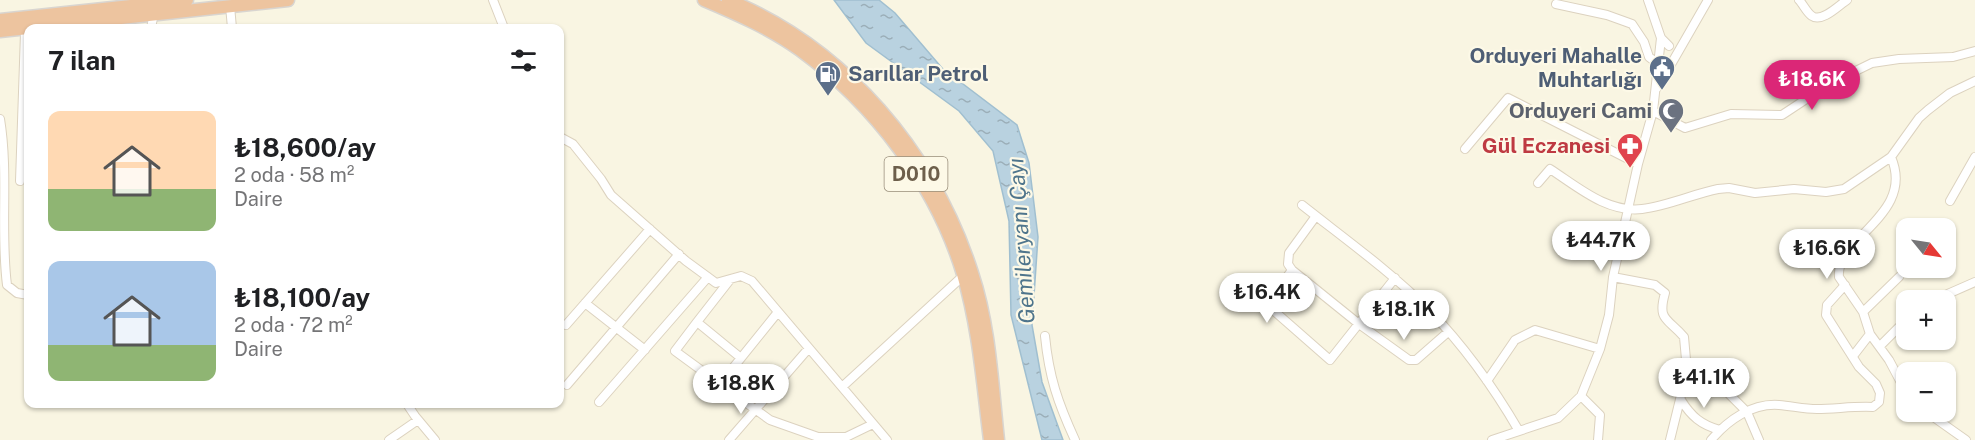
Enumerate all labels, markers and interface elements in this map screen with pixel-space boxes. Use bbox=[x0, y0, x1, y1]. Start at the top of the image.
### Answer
place label: Orduyeri Mahalle Muhtarlığı bbox=[1469, 43, 1642, 92]
icon: filters bbox=[507, 44, 540, 77]
text: 7 ilan bbox=[48, 45, 116, 76]
public building icon: Orduyeri Mahalle Muhtarlığı bbox=[1647, 53, 1677, 91]
fuel station icon: Sarıllar Petrol bbox=[813, 59, 843, 97]
pin: ₺18.6K bbox=[1763, 60, 1861, 111]
place label: Sarıllar Petrol bbox=[848, 61, 989, 86]
text: ₺18.6K bbox=[1778, 67, 1846, 91]
mosque icon: Orduyeri Cami bbox=[1656, 96, 1686, 134]
place label: Orduyeri Cami bbox=[1509, 98, 1652, 123]
pharmacy icon: Gül Eczanesi bbox=[1615, 131, 1645, 169]
text: ₺18,600/ay bbox=[234, 132, 376, 163]
place label: Gül Eczanesi bbox=[1482, 133, 1610, 158]
icon: home bbox=[96, 135, 168, 207]
road number: D010 bbox=[884, 157, 948, 191]
water label: Gemileryanı Çayı bbox=[1002, 157, 1040, 325]
text: 2 oda · 58 m² bbox=[234, 163, 354, 187]
text: Daire bbox=[234, 187, 283, 211]
north arrow bbox=[1896, 218, 1956, 278]
map controls bbox=[1896, 218, 1956, 422]
pin: ₺44.7K bbox=[1552, 221, 1650, 272]
text: ₺44.7K bbox=[1566, 228, 1636, 252]
pin: ₺16.6K bbox=[1778, 229, 1876, 280]
text: ₺16.6K bbox=[1793, 236, 1861, 260]
pin: ₺16.4K bbox=[1218, 273, 1316, 324]
text: ₺16.4K bbox=[1233, 280, 1301, 304]
text: ₺18,100/ay bbox=[234, 282, 370, 313]
icon: home bbox=[96, 285, 168, 357]
pin: ₺18.1K bbox=[1355, 290, 1453, 341]
button: + bbox=[1896, 290, 1956, 350]
text: ₺18.1K bbox=[1372, 297, 1436, 321]
text: 2 oda · 72 m² bbox=[234, 313, 353, 337]
text: Daire bbox=[234, 337, 283, 361]
pin: ₺41.1K bbox=[1655, 358, 1753, 409]
button: − bbox=[1896, 362, 1956, 422]
pin: ₺18.8K bbox=[692, 364, 790, 415]
text: ₺41.1K bbox=[1672, 365, 1736, 389]
text: ₺18.8K bbox=[707, 371, 775, 395]

